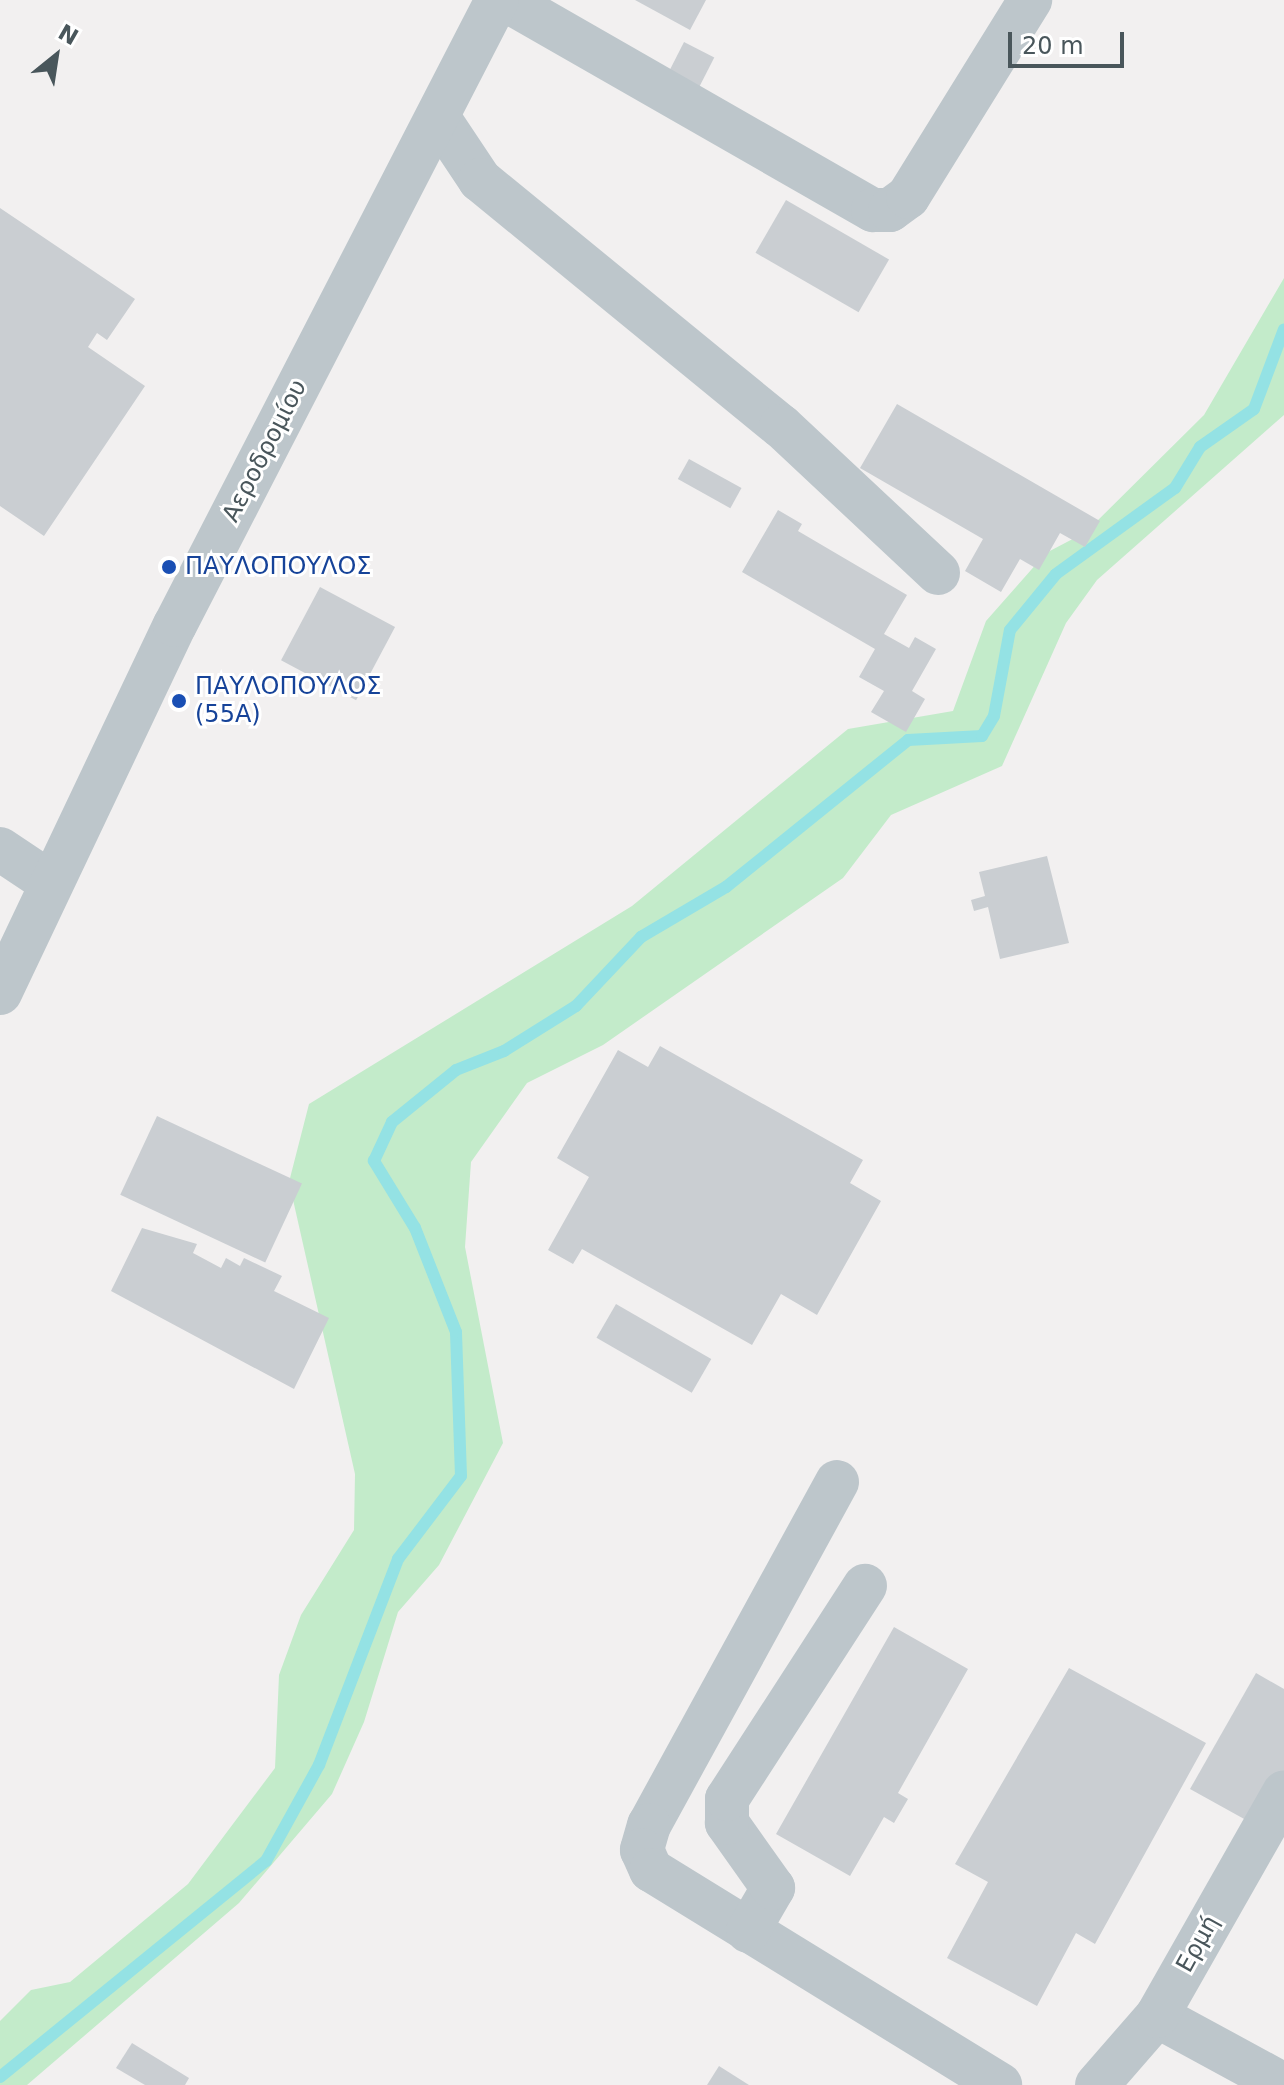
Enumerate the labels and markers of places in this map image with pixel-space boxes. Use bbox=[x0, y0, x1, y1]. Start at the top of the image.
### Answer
place label: ΠΑΥΛΟΠΟΥΛΟΣ bbox=[185, 553, 372, 581]
marker: ΠΑΥΛΟΠΟΥΛΟΣ bbox=[160, 558, 178, 576]
place label: ΠΑΥΛΟΠΟΥΛΟΣ (55Α) bbox=[195, 673, 382, 729]
marker: ΠΑΥΛΟΠΟΥΛΟΣ (55Α) bbox=[170, 692, 188, 710]

